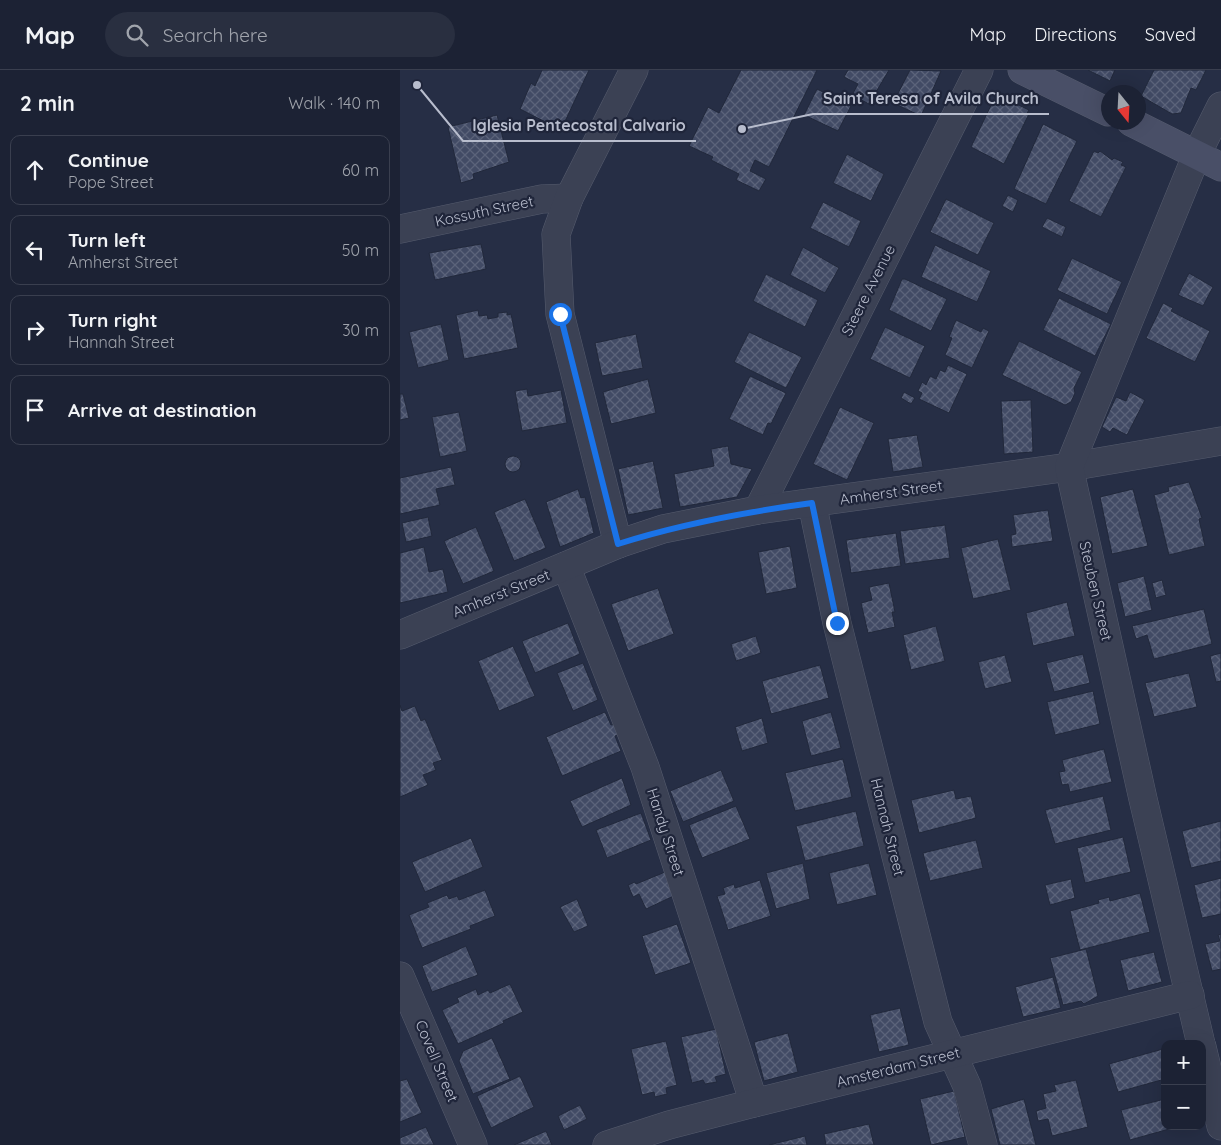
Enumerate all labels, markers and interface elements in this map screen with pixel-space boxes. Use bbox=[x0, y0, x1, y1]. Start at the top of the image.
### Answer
search box bbox=[105, 12, 455, 57]
text: Map bbox=[25, 20, 75, 50]
icon: search bbox=[123, 21, 151, 49]
text: Search here bbox=[163, 23, 268, 47]
text: Map bbox=[969, 23, 1006, 46]
text: Directions bbox=[1034, 23, 1117, 46]
text: Saved bbox=[1145, 23, 1196, 46]
callout: Saint Teresa of Avila Church bbox=[813, 83, 1049, 114]
north arrow bbox=[1101, 85, 1146, 130]
text: Saint Teresa of Avila Church bbox=[823, 88, 1039, 108]
text: 2 min bbox=[20, 90, 75, 116]
text: Walk · 140 m bbox=[288, 93, 380, 113]
callout: Iglesia Pentecostal Calvario bbox=[463, 110, 696, 141]
text: Iglesia Pentecostal Calvario bbox=[472, 115, 686, 135]
text: Continue bbox=[68, 148, 149, 172]
icon: ahead bbox=[21, 156, 49, 184]
text: 60 m bbox=[342, 160, 379, 180]
text: Pope Street bbox=[68, 172, 154, 192]
street label: Kossuth Street bbox=[433, 191, 535, 231]
text: Turn left bbox=[68, 228, 146, 252]
icon: left bbox=[21, 236, 49, 264]
text: 50 m bbox=[342, 240, 379, 260]
street label: Steere Avenue bbox=[837, 241, 899, 339]
text: Amherst Street bbox=[68, 252, 178, 272]
route start bbox=[549, 303, 572, 326]
text: Turn right bbox=[68, 308, 157, 332]
icon: right bbox=[21, 316, 49, 344]
text: 30 m bbox=[342, 320, 379, 340]
text: Hannah Street bbox=[68, 332, 175, 352]
icon: arrive bbox=[21, 396, 49, 424]
text: Arrive at destination bbox=[68, 398, 257, 422]
street label: Amherst Street bbox=[838, 475, 944, 509]
street label: Steuben Street bbox=[1075, 539, 1117, 643]
street label: Amherst Street bbox=[450, 565, 552, 621]
route end bbox=[826, 612, 849, 635]
street label: Hannah Street bbox=[867, 776, 909, 878]
street label: Handy Street bbox=[643, 786, 689, 878]
street label: Covell Street bbox=[411, 1017, 463, 1105]
map controls bbox=[1161, 1040, 1206, 1130]
button: + bbox=[1161, 1040, 1206, 1085]
street label: Amsterdam Street bbox=[834, 1043, 962, 1091]
button: − bbox=[1161, 1085, 1206, 1130]

